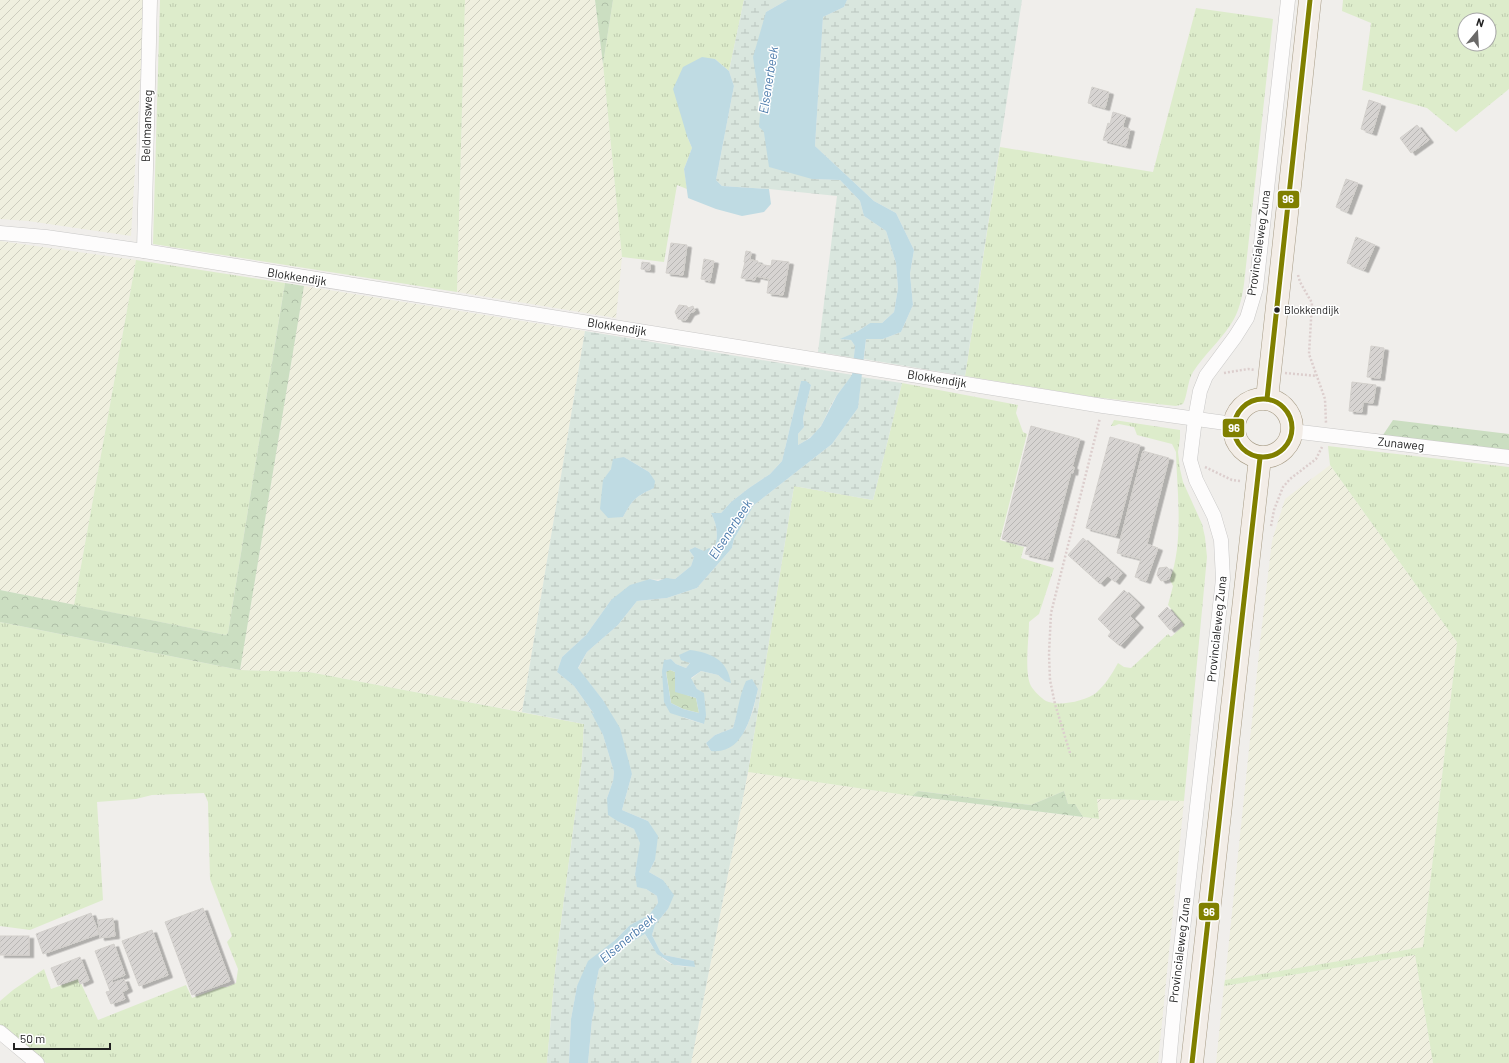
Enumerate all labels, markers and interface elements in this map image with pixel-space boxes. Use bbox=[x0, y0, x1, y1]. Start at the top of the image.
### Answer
north arrow bbox=[1457, 12, 1497, 52]
text: N bbox=[1475, 15, 1486, 29]
water label: Elsenerbeek bbox=[755, 45, 781, 115]
street label: Beldmansweg bbox=[138, 90, 154, 162]
street label: Provincialeweg Zuna bbox=[1244, 189, 1272, 297]
line badge: 96 bbox=[1277, 190, 1300, 209]
text: 96 bbox=[1282, 192, 1294, 205]
street label: Blokkendijk bbox=[266, 264, 328, 288]
place label: Blokkendijk bbox=[1284, 303, 1339, 316]
marker: Blokkendijk bbox=[1272, 305, 1282, 315]
street label: Blokkendijk bbox=[586, 314, 648, 338]
street label: Blokkendijk bbox=[906, 366, 968, 390]
line badge: 96 bbox=[1222, 418, 1245, 438]
text: 96 bbox=[1228, 421, 1240, 434]
street label: Zunaweg bbox=[1377, 434, 1425, 452]
water label: Elsenerbeek bbox=[705, 496, 756, 562]
street label: Provincialeweg Zuna bbox=[1203, 575, 1229, 683]
street label: Provincialeweg Zuna bbox=[1166, 896, 1192, 1004]
line badge: 96 bbox=[1198, 902, 1220, 921]
text: 96 bbox=[1203, 905, 1215, 918]
water label: Elsenerbeek bbox=[596, 910, 659, 966]
scale bar bbox=[14, 1025, 110, 1051]
text: 50 m bbox=[20, 1031, 45, 1045]

